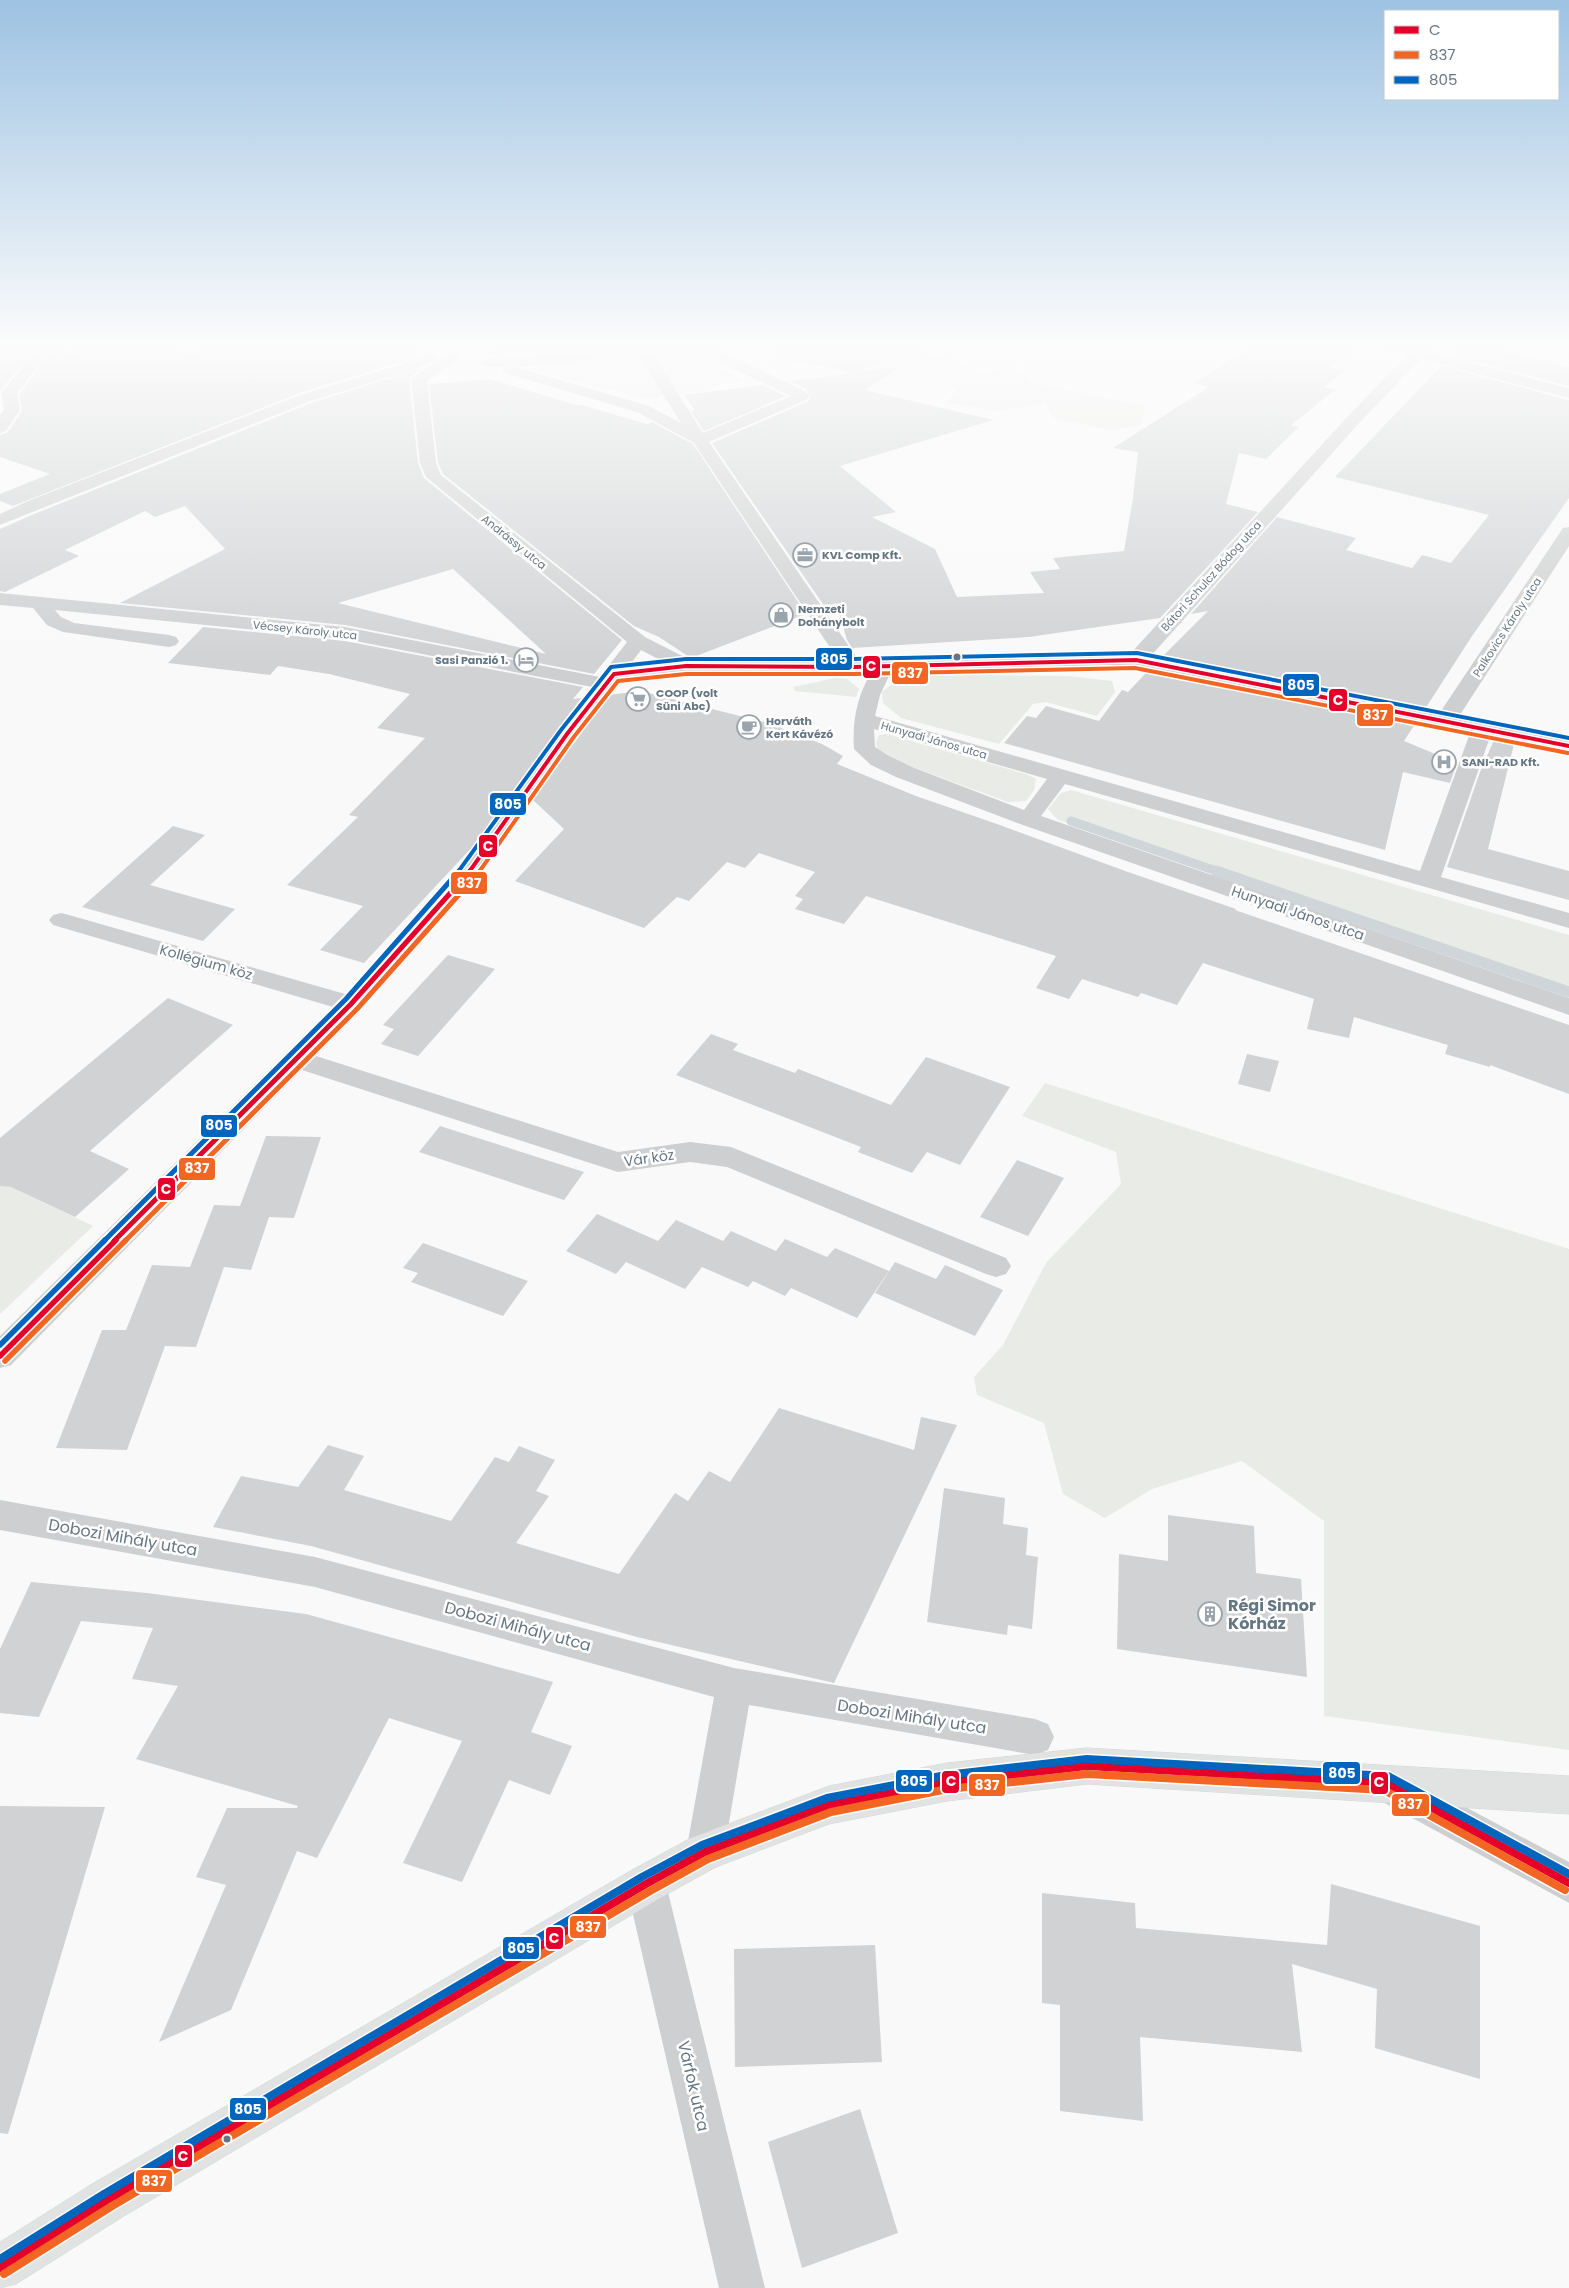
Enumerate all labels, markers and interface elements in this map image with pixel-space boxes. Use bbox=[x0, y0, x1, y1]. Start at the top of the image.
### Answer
legend bbox=[1384, 10, 1559, 100]
text: C bbox=[1429, 19, 1441, 40]
text: 837 bbox=[1429, 44, 1456, 65]
text: 805 bbox=[1429, 69, 1457, 90]
street label: Andrássy utca bbox=[478, 511, 550, 573]
street label: Bátori Schulcz Bódog utca bbox=[1157, 517, 1265, 635]
office icon: KVL Comp Kft. bbox=[792, 542, 818, 568]
place label: KVL Comp Kft. bbox=[822, 547, 901, 563]
street label: Palkovics Károly utca bbox=[1469, 574, 1545, 680]
place label: Nemzeti Dohánybolt bbox=[798, 601, 865, 630]
shop icon: Nemzeti Dohánybolt bbox=[768, 602, 794, 628]
street label: Vécsey Károly utca bbox=[252, 617, 358, 643]
hotel icon: Sasi Panzió 1. bbox=[513, 647, 539, 673]
line badge: 805 bbox=[815, 647, 853, 671]
text: 805 bbox=[820, 649, 848, 669]
place label: Sasi Panzió 1. bbox=[435, 652, 508, 668]
unlabelled marker bbox=[952, 652, 962, 662]
line badge: C bbox=[862, 655, 881, 679]
text: C bbox=[866, 656, 877, 676]
line badge: 837 bbox=[891, 661, 929, 685]
text: 837 bbox=[897, 663, 923, 683]
line badge: 805 bbox=[1282, 673, 1320, 697]
text: 805 bbox=[1287, 675, 1315, 695]
place label: COOP (volt Süni Abc) bbox=[656, 685, 718, 714]
supermarket icon: COOP (volt Süni Abc) bbox=[625, 686, 651, 712]
line badge: C bbox=[1328, 688, 1348, 712]
text: C bbox=[1333, 690, 1344, 710]
line badge: 837 bbox=[1356, 703, 1394, 727]
text: 837 bbox=[1362, 705, 1388, 725]
place label: Horváth Kert Kávézó bbox=[766, 713, 833, 742]
cafe icon: Horváth Kert Kávézó bbox=[736, 714, 762, 740]
street label: Hunyadi János utca bbox=[879, 717, 989, 763]
hospital icon: SANI-RAD Kft. bbox=[1431, 749, 1457, 775]
place label: SANI-RAD Kft. bbox=[1462, 754, 1540, 770]
line badge: 805 bbox=[489, 792, 527, 816]
text: 805 bbox=[494, 794, 522, 814]
line badge: C bbox=[478, 834, 498, 858]
text: C bbox=[483, 836, 494, 856]
line badge: 837 bbox=[450, 871, 488, 895]
text: 837 bbox=[456, 873, 482, 893]
street label: Hunyadi János utca bbox=[1229, 881, 1367, 945]
street label: Kollégium köz bbox=[157, 939, 255, 985]
line badge: 805 bbox=[200, 1114, 238, 1138]
text: 805 bbox=[205, 1115, 233, 1135]
street label: Vár köz bbox=[623, 1145, 675, 1171]
line badge: 837 bbox=[178, 1157, 216, 1181]
text: 837 bbox=[184, 1158, 210, 1178]
line badge: C bbox=[157, 1177, 176, 1201]
text: C bbox=[161, 1179, 172, 1199]
street label: Dobozi Mihály utca bbox=[47, 1513, 199, 1562]
place label: Régi Simor Kórház bbox=[1228, 1594, 1316, 1635]
street label: Dobozi Mihály utca bbox=[442, 1596, 594, 1657]
building icon: Régi Simor Kórház bbox=[1197, 1601, 1223, 1627]
street label: Dobozi Mihály utca bbox=[836, 1693, 988, 1740]
line badge: 805 bbox=[1322, 1761, 1361, 1785]
text: 805 bbox=[1328, 1763, 1356, 1783]
line badge: 805 bbox=[895, 1769, 933, 1793]
line badge: C bbox=[941, 1770, 960, 1794]
text: 805 bbox=[900, 1771, 928, 1791]
text: C bbox=[946, 1771, 957, 1791]
line badge: C bbox=[1370, 1771, 1389, 1795]
text: C bbox=[1374, 1772, 1385, 1792]
line badge: 837 bbox=[968, 1773, 1006, 1797]
text: 837 bbox=[974, 1775, 1000, 1795]
line badge: 837 bbox=[1391, 1793, 1430, 1817]
text: 837 bbox=[1397, 1794, 1423, 1814]
line badge: 837 bbox=[569, 1915, 607, 1939]
text: 837 bbox=[575, 1917, 601, 1937]
line badge: C bbox=[545, 1926, 564, 1950]
text: C bbox=[549, 1928, 560, 1948]
line badge: 805 bbox=[502, 1936, 540, 1960]
text: 805 bbox=[507, 1938, 535, 1958]
street label: Várfok utca bbox=[672, 2039, 715, 2134]
line badge: 805 bbox=[229, 2097, 267, 2121]
text: 805 bbox=[234, 2099, 262, 2119]
unlabelled marker bbox=[222, 2134, 232, 2144]
line badge: C bbox=[174, 2144, 193, 2168]
text: C bbox=[178, 2146, 189, 2166]
line badge: 837 bbox=[135, 2169, 173, 2193]
text: 837 bbox=[141, 2171, 167, 2191]

